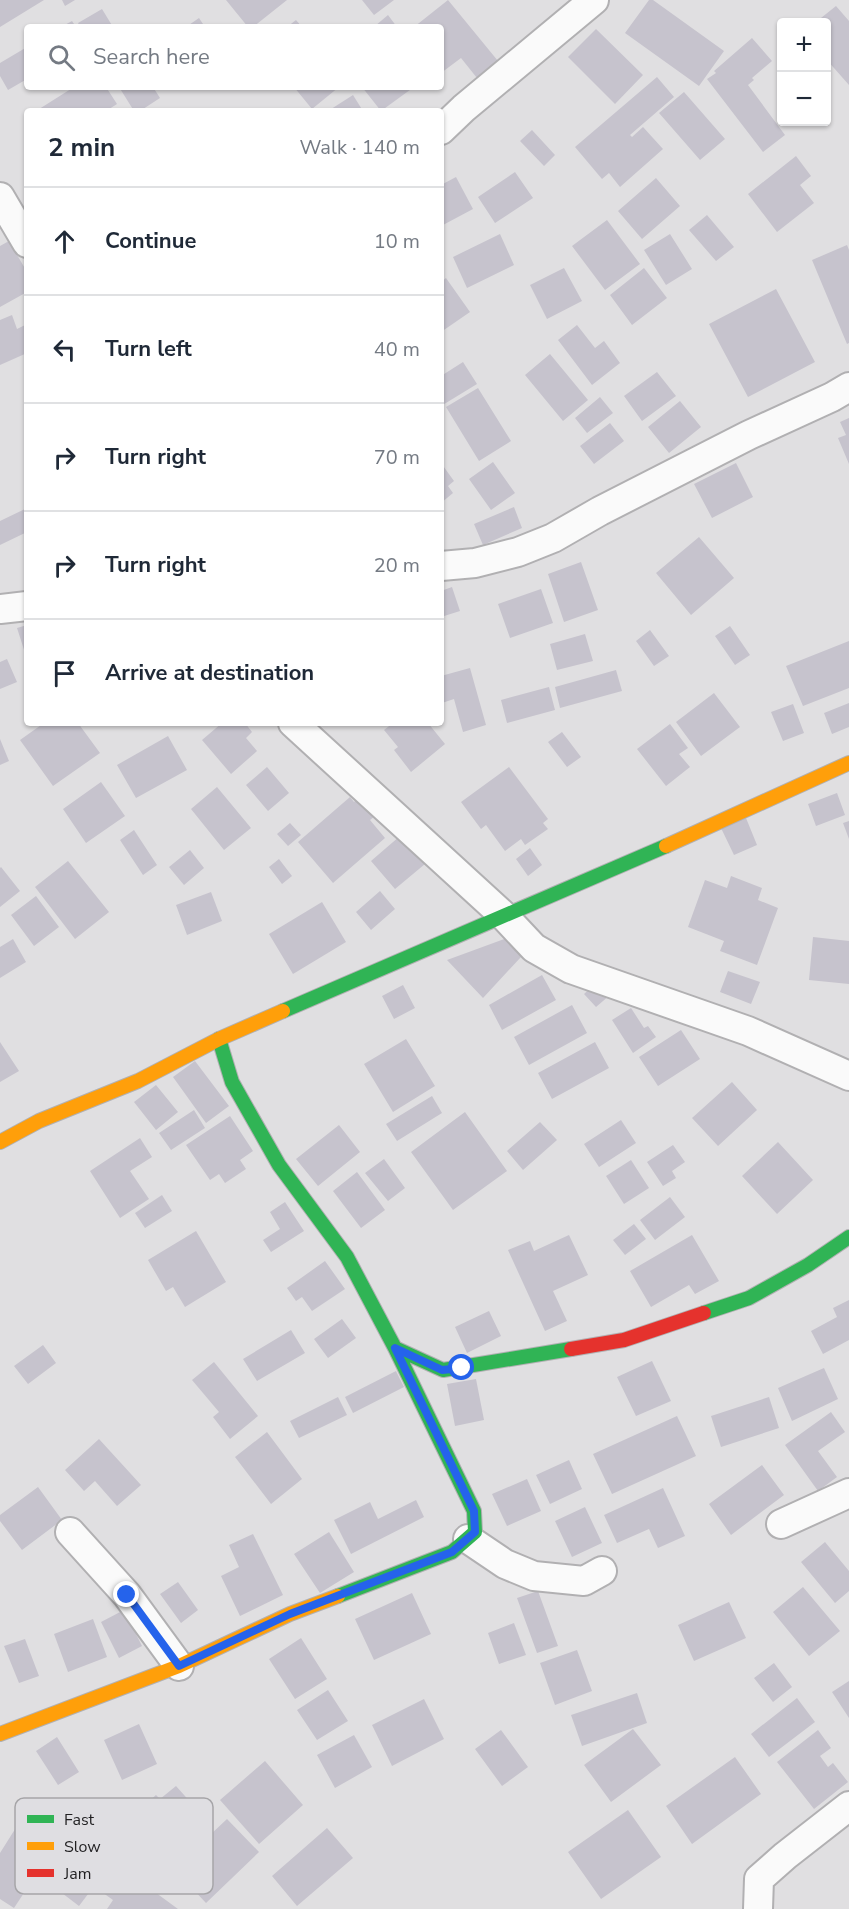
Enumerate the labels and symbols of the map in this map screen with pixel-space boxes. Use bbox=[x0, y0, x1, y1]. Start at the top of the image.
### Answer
route start bbox=[448, 1354, 474, 1380]
route end bbox=[113, 1581, 139, 1607]
legend bbox=[15, 1798, 213, 1894]
text: Fast bbox=[64, 1809, 95, 1831]
text: Slow bbox=[64, 1836, 101, 1858]
text: Jam bbox=[63, 1863, 91, 1885]

